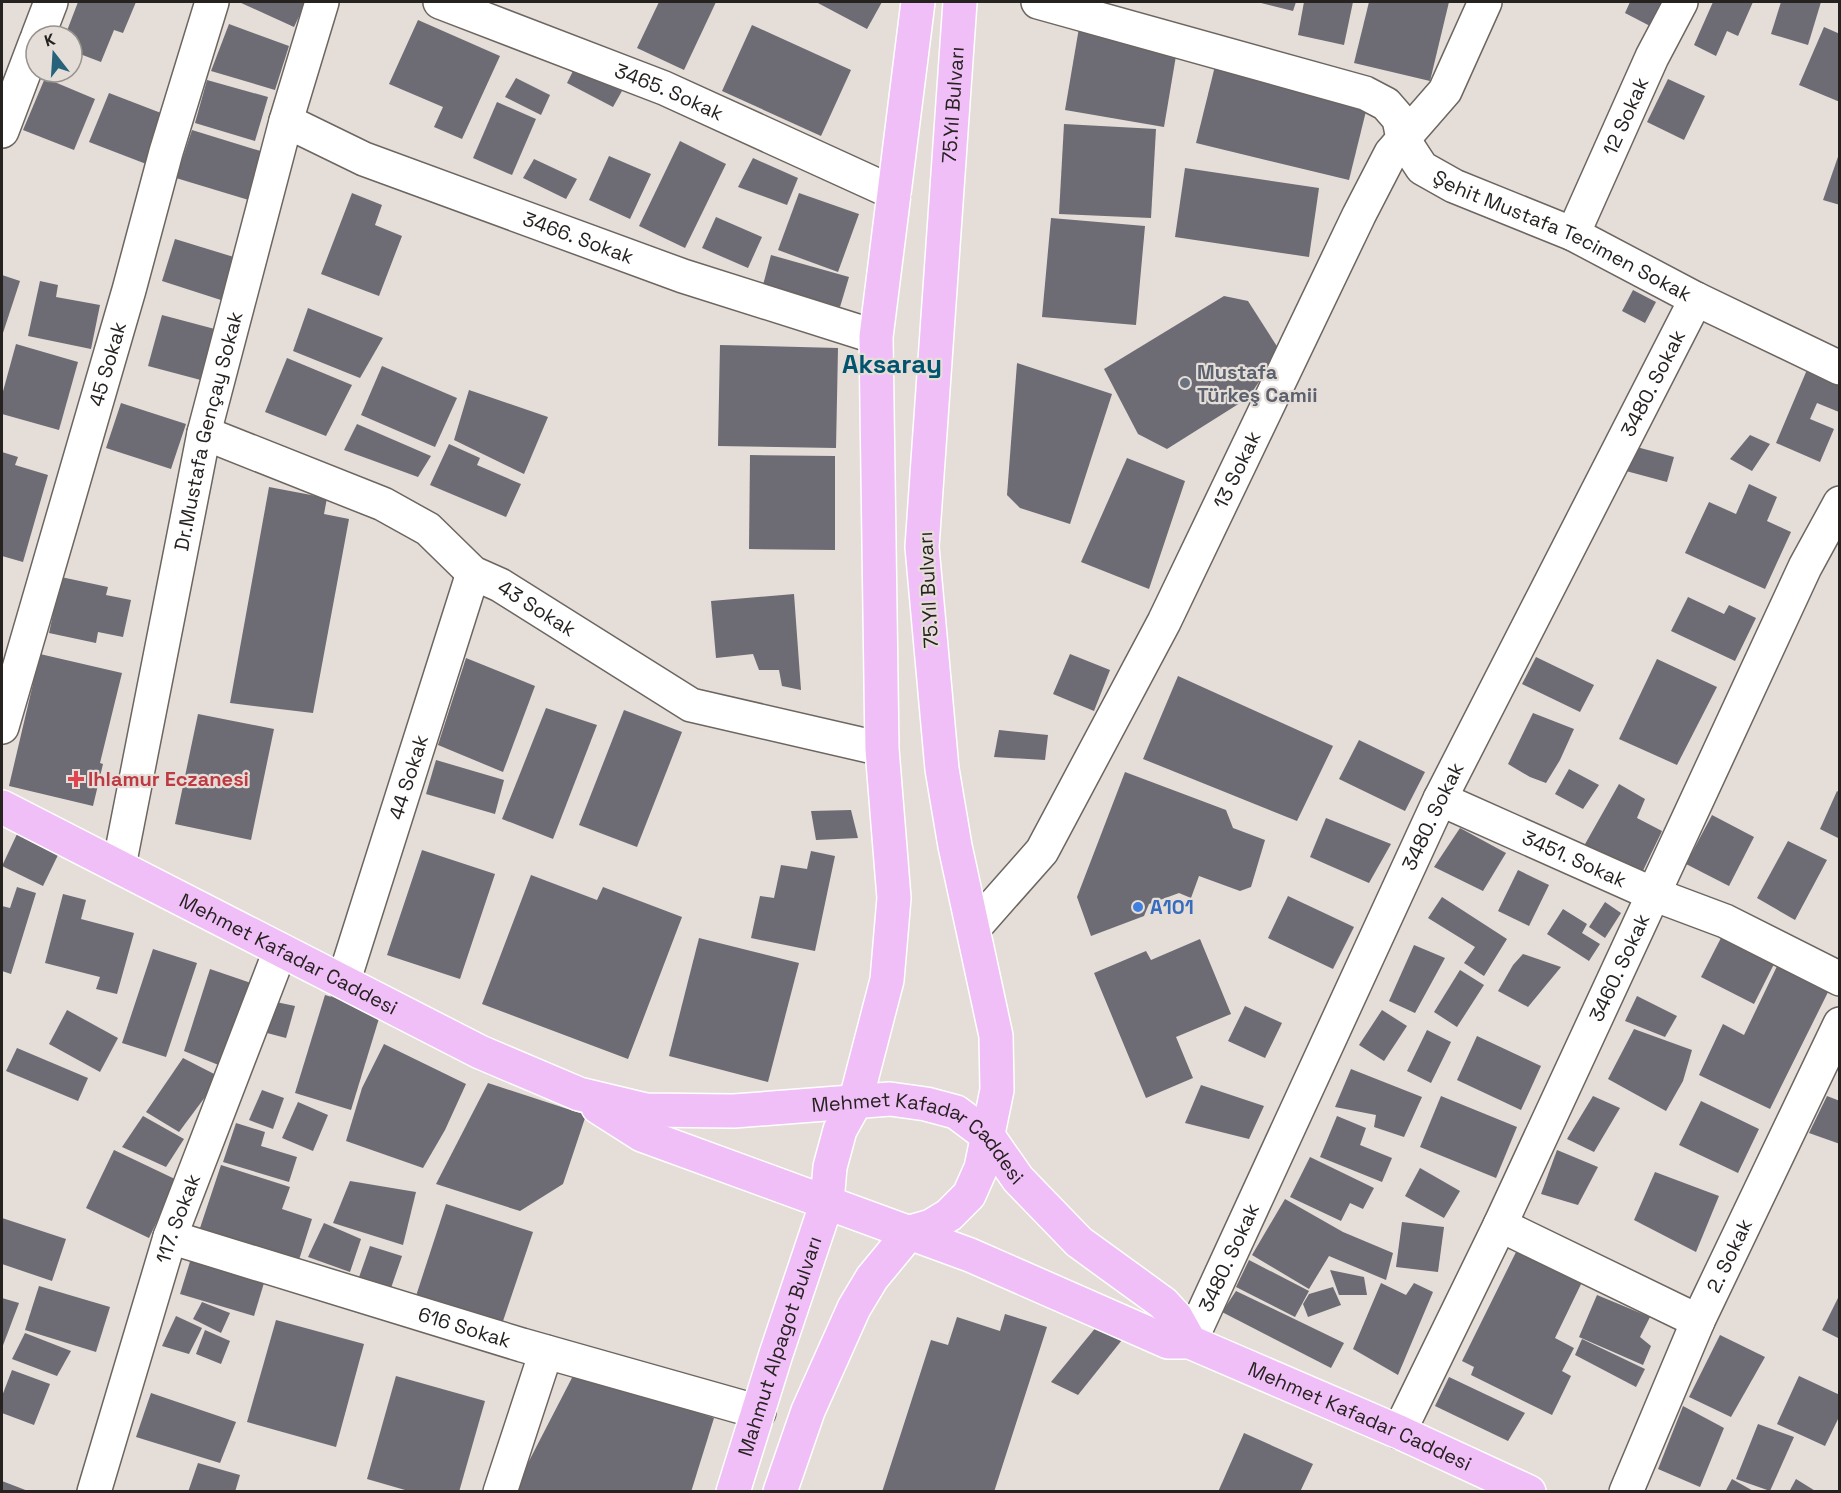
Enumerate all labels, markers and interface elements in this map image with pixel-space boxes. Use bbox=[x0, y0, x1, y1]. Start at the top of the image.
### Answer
north arrow bbox=[24, 24, 84, 84]
text: K bbox=[42, 29, 58, 52]
street label: 75.Yıl Bulvarı bbox=[936, 46, 970, 164]
street label: 3465. Sokak bbox=[611, 57, 728, 126]
street label: 12 Sokak bbox=[1597, 73, 1654, 159]
street label: Şehit Mustafa Tecimen Sokak bbox=[1428, 164, 1696, 307]
street label: 3466. Sokak bbox=[519, 205, 637, 270]
street label: Dr.Mustafa Gençay Sokak bbox=[168, 308, 248, 553]
street label: 45 Sokak bbox=[83, 318, 132, 409]
street label: 3480. Sokak bbox=[1615, 325, 1691, 441]
district label: Aksaray bbox=[842, 347, 942, 381]
place label: Mustafa Türkeş Camii bbox=[1197, 359, 1318, 408]
marker: Mustafa Türkeş Camii bbox=[1178, 376, 1192, 390]
street label: 13 Sokak bbox=[1207, 426, 1267, 513]
street label: 75.Yıl Bulvarı bbox=[912, 531, 944, 649]
street label: 43 Sokak bbox=[493, 574, 581, 642]
street label: 44 Sokak bbox=[383, 731, 434, 823]
street label: 3480. Sokak bbox=[1396, 758, 1470, 874]
place label: Ihlamur Eczanesi bbox=[88, 766, 249, 792]
marker: Ihlamur Eczanesi bbox=[69, 772, 83, 786]
street label: 3451. Sokak bbox=[1518, 824, 1631, 894]
street label: Mehmet Kafadar Caddesi bbox=[175, 887, 402, 1021]
place label: A101 bbox=[1150, 894, 1194, 920]
marker: A101 bbox=[1131, 900, 1145, 914]
street label: 3460. Sokak bbox=[1583, 909, 1656, 1026]
street label: Mehmet Kafadar Caddesi bbox=[810, 1086, 1029, 1190]
street label: 117. Sokak bbox=[150, 1170, 206, 1267]
street label: 3480. Sokak bbox=[1193, 1199, 1265, 1316]
street label: 2. Sokak bbox=[1700, 1214, 1758, 1297]
street label: Mahmut Alpagot Bulvarı bbox=[732, 1233, 828, 1460]
street label: 616 Sokak bbox=[415, 1301, 514, 1354]
street label: Mehmet Kafadar Caddesi bbox=[1244, 1356, 1476, 1477]

